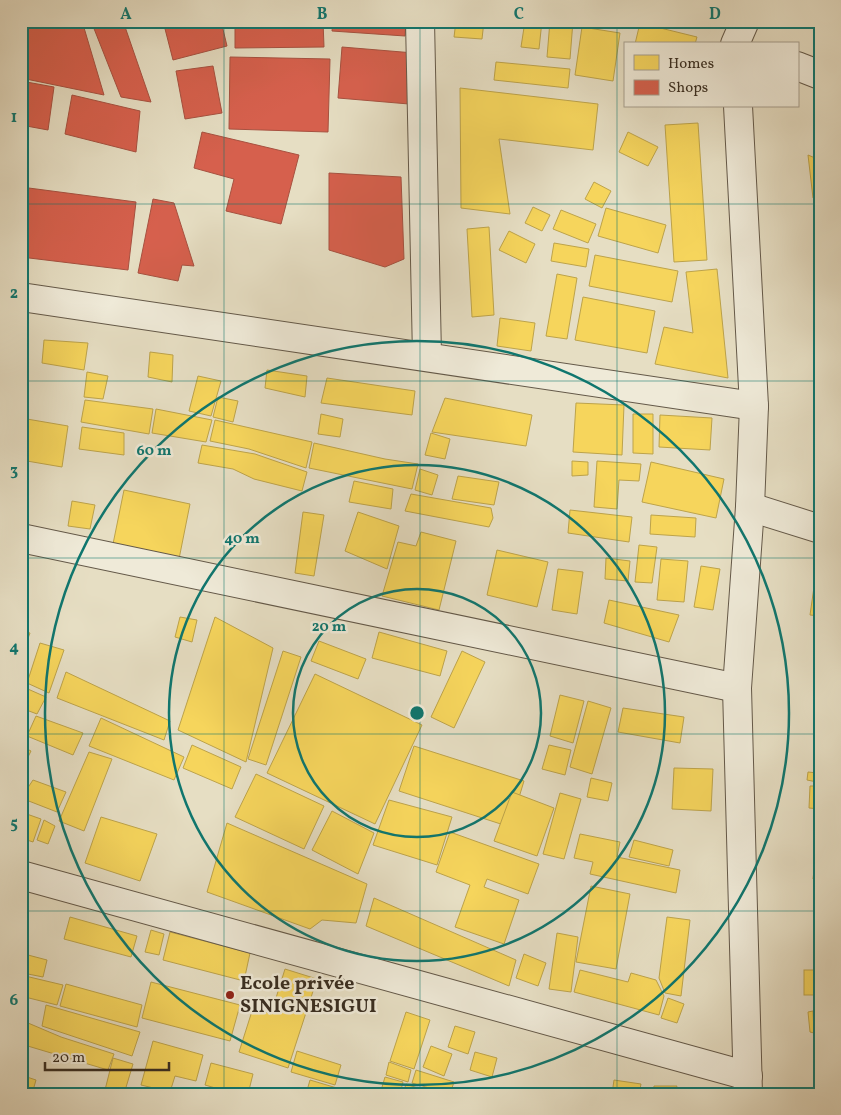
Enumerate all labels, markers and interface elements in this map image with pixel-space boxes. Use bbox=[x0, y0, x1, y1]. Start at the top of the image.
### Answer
text: A bbox=[120, 4, 132, 26]
text: B bbox=[317, 4, 328, 26]
text: C bbox=[514, 4, 524, 26]
text: D bbox=[709, 4, 721, 26]
legend bbox=[624, 42, 798, 108]
text: Homes bbox=[668, 54, 714, 75]
text: Shops bbox=[668, 78, 708, 99]
text: 1 bbox=[11, 107, 17, 129]
text: 2 bbox=[10, 283, 18, 305]
text: 60 m bbox=[137, 441, 172, 462]
text: 3 bbox=[10, 460, 18, 482]
text: 40 m bbox=[224, 529, 260, 550]
text: 20 m bbox=[312, 617, 347, 638]
text: 4 bbox=[9, 637, 19, 659]
centre of rings bbox=[408, 704, 426, 722]
text: 5 bbox=[10, 813, 18, 835]
place label: Ecole privée SINIGNESIGUI bbox=[240, 970, 377, 1021]
marker: Ecole privée SINIGNESIGUI bbox=[224, 989, 236, 1001]
text: 6 bbox=[10, 990, 19, 1012]
scale bar bbox=[45, 1040, 169, 1072]
text: 20 m bbox=[52, 1048, 85, 1069]

